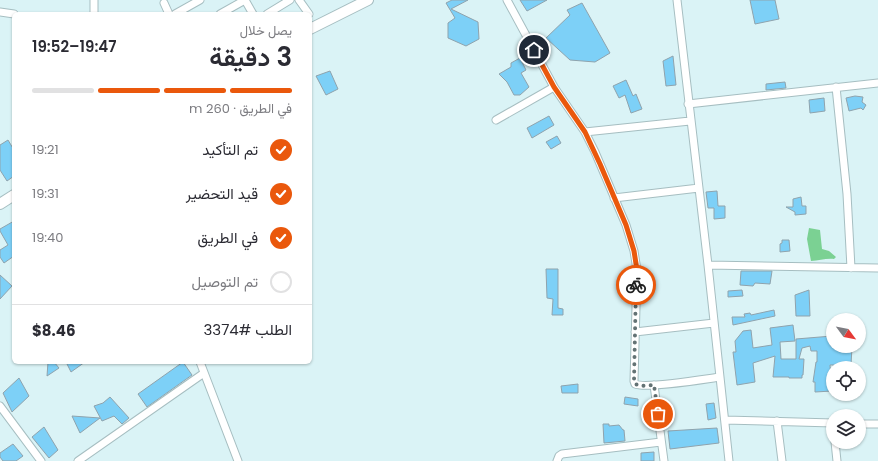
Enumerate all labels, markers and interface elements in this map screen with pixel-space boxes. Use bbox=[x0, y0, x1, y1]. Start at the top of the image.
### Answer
text: يصل خلال bbox=[240, 21, 292, 40]
pin bbox=[517, 33, 551, 67]
text: 19:47–19:52 bbox=[32, 36, 116, 57]
text: 3 دقيقة bbox=[209, 39, 292, 75]
icon: home bbox=[523, 39, 545, 61]
text: في الطريق · 260 m bbox=[189, 99, 292, 118]
text: تم التأكيد bbox=[202, 139, 258, 160]
icon: check bbox=[270, 139, 292, 161]
text: 19:21 bbox=[32, 140, 59, 159]
text: قيد التحضير bbox=[186, 183, 258, 204]
icon: check bbox=[270, 183, 292, 205]
text: 19:31 bbox=[32, 184, 59, 203]
text: في الطريق bbox=[197, 227, 258, 248]
icon: check bbox=[270, 227, 292, 249]
text: 19:40 bbox=[32, 228, 63, 247]
courier bbox=[616, 265, 656, 305]
text: تم التوصيل bbox=[191, 271, 258, 292]
icon: bike bbox=[625, 274, 647, 296]
north arrow bbox=[826, 313, 866, 353]
map controls bbox=[826, 313, 866, 449]
text: الطلب #3374 bbox=[203, 319, 292, 340]
text: $8.46 bbox=[32, 320, 76, 341]
button: locate bbox=[826, 361, 866, 401]
pin bbox=[641, 397, 675, 431]
icon: bag bbox=[647, 403, 669, 425]
button: layers bbox=[826, 409, 866, 449]

